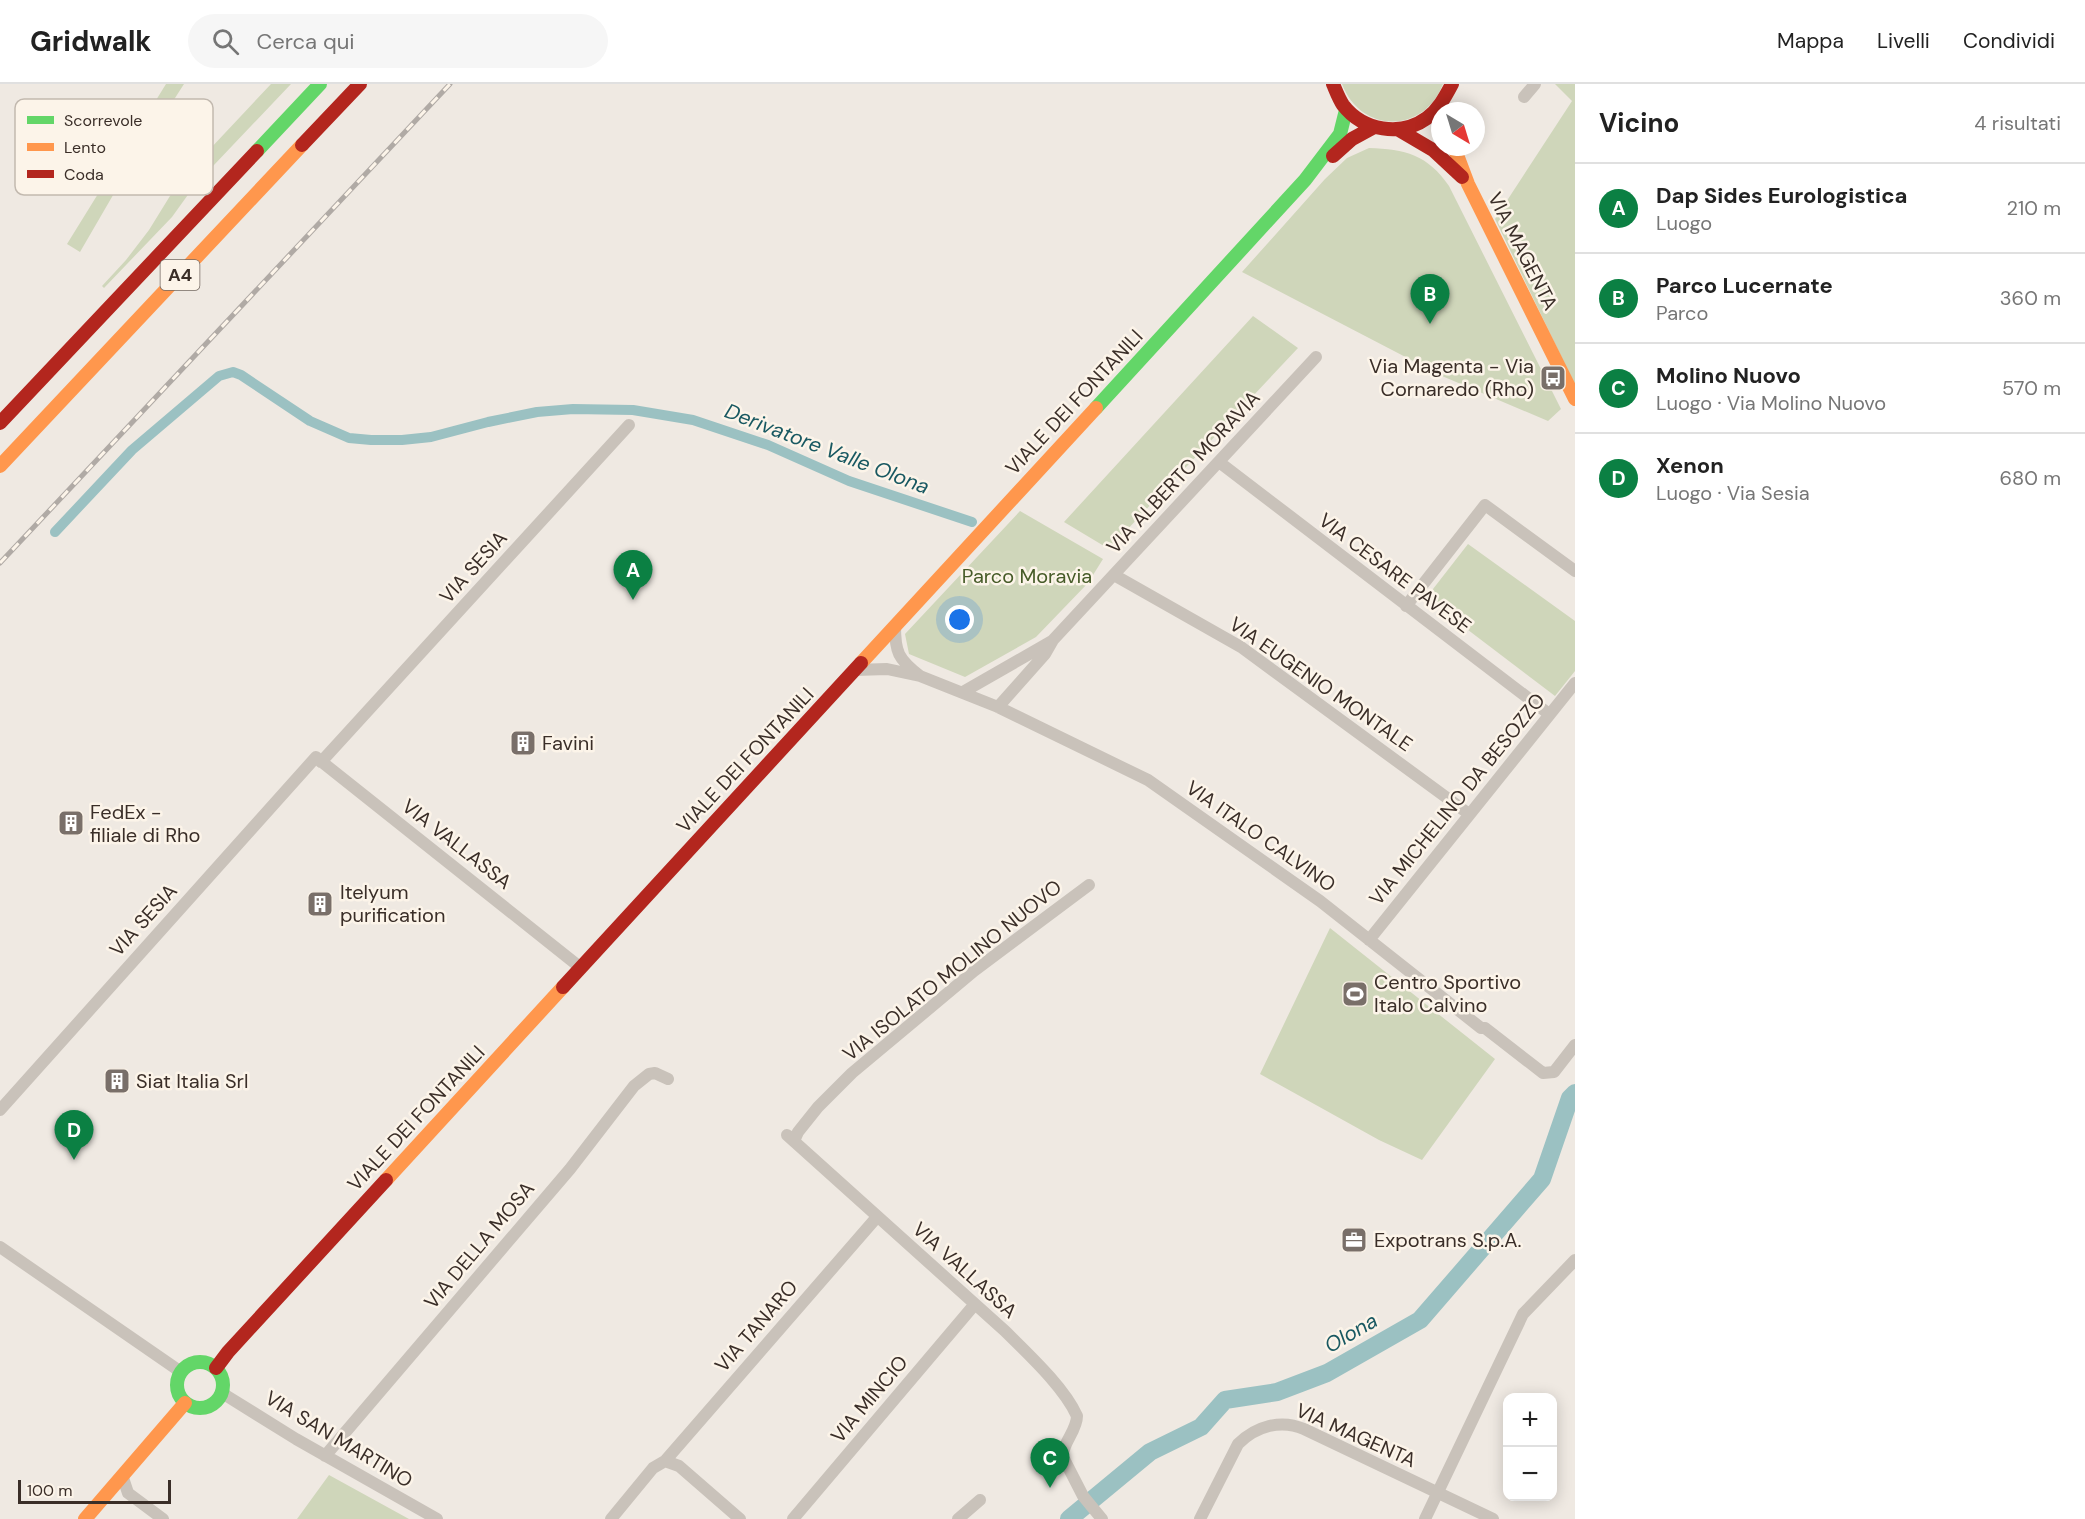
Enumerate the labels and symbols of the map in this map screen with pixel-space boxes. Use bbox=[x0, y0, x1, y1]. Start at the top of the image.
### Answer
legend bbox=[15, 99, 213, 195]
north arrow bbox=[1431, 102, 1485, 156]
text: Scorrevole bbox=[64, 110, 142, 131]
text: Lento bbox=[64, 137, 106, 158]
text: Coda bbox=[64, 164, 104, 185]
street label: VIA MAGENTA bbox=[1482, 188, 1564, 314]
road number: A4 bbox=[160, 260, 200, 290]
pin: B bbox=[1410, 274, 1450, 324]
street label: VIALE DEI FONTANILI bbox=[1000, 324, 1148, 480]
place label: Via Magenta - Via Cornaredo (Rho) bbox=[1369, 353, 1534, 402]
bus stop icon: Via Magenta - Via Cornaredo (Rho) bbox=[1538, 363, 1568, 393]
street label: VIA ALBERTO MORAVIA bbox=[1101, 385, 1265, 559]
water label: Derivatore Valle Olona bbox=[721, 397, 933, 501]
street label: VIA CESARE PAVESE bbox=[1314, 507, 1476, 639]
street label: VIA SESIA bbox=[434, 525, 512, 609]
pin: A bbox=[614, 550, 652, 600]
park label: Parco Moravia bbox=[962, 563, 1092, 589]
your location bbox=[945, 605, 974, 634]
street label: VIA EUGENIO MONTALE bbox=[1224, 611, 1418, 757]
street label: VIALE DEI FONTANILI bbox=[671, 682, 819, 838]
street label: VIA MICHELINO DA BESOZZO bbox=[1363, 688, 1551, 910]
building icon: Favini bbox=[508, 728, 538, 758]
place label: Favini bbox=[542, 730, 594, 756]
street label: VIA ITALO CALVINO bbox=[1181, 775, 1341, 897]
street label: VIA VALLASSA bbox=[397, 793, 517, 895]
place label: FedEx - filiale di Rho bbox=[90, 799, 200, 848]
building icon: FedEx - filiale di Rho bbox=[56, 808, 86, 838]
street label: VIA ISOLATO MOLINO NUOVO bbox=[837, 874, 1067, 1066]
street label: VIA SESIA bbox=[104, 878, 182, 962]
place label: Itelyum purification bbox=[340, 879, 445, 928]
building icon: Itelyum purification bbox=[305, 889, 335, 919]
place label: Centro Sportivo Italo Calvino bbox=[1374, 969, 1521, 1018]
sports icon: Centro Sportivo Italo Calvino bbox=[1340, 979, 1370, 1009]
street label: VIALE DEI FONTANILI bbox=[342, 1040, 490, 1196]
building icon: Siat Italia Srl bbox=[102, 1066, 132, 1096]
place label: Siat Italia Srl bbox=[136, 1068, 248, 1094]
pin: D bbox=[54, 1110, 94, 1160]
street label: VIA DELLA MOSA bbox=[418, 1176, 540, 1314]
street label: VIA VALLASSA bbox=[907, 1216, 1023, 1324]
office icon: Expotrans S.p.A. bbox=[1339, 1225, 1369, 1255]
place label: Expotrans S.p.A. bbox=[1374, 1227, 1521, 1253]
street label: VIA TANARO bbox=[709, 1274, 803, 1378]
water label: Olona bbox=[1319, 1307, 1383, 1359]
street label: VIA MINCIO bbox=[825, 1350, 913, 1448]
street label: VIA SAN MARTINO bbox=[260, 1385, 418, 1493]
street label: VIA MAGENTA bbox=[1292, 1397, 1420, 1473]
pin: C bbox=[1030, 1438, 1070, 1488]
scale bar bbox=[18, 1477, 171, 1504]

